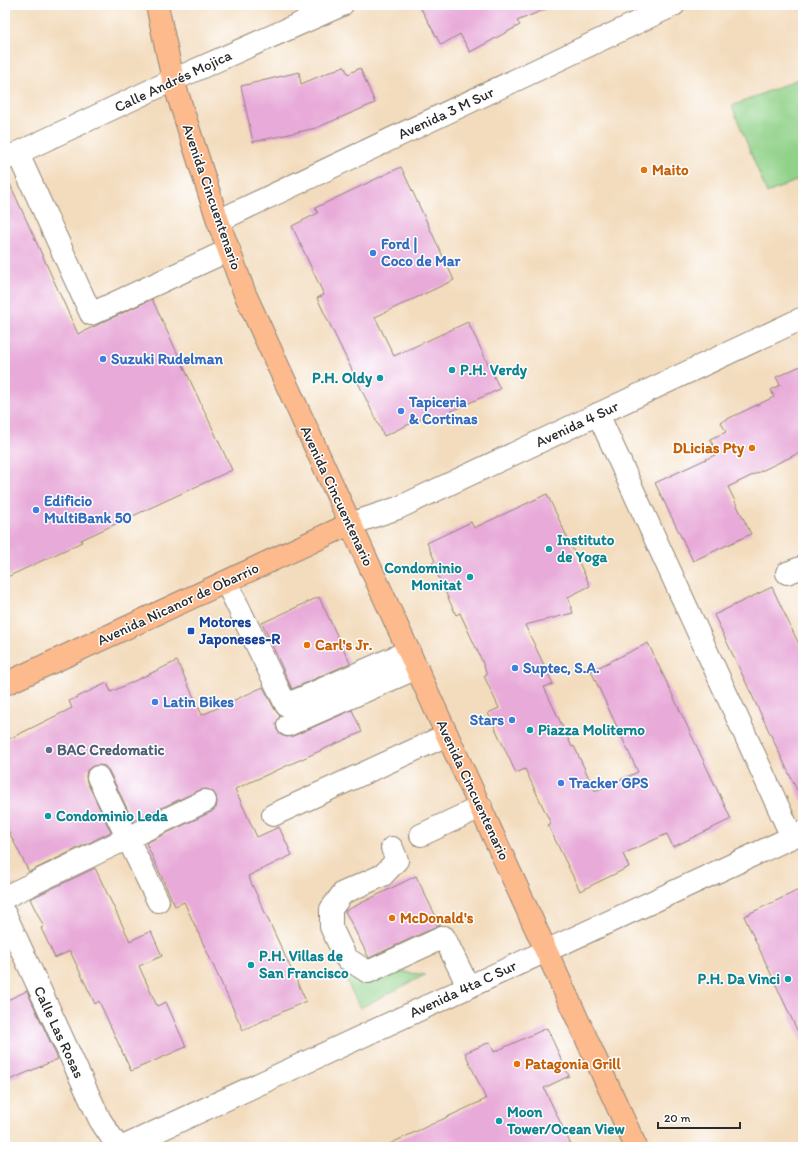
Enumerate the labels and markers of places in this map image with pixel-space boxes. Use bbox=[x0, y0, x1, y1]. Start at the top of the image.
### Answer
place label: Maito bbox=[652, 161, 689, 179]
marker: Maito bbox=[639, 165, 649, 175]
place label: Ford | Coco de Mar bbox=[381, 235, 462, 270]
marker: Ford | Coco de Mar bbox=[368, 248, 378, 258]
place label: Suzuki Rudelman bbox=[111, 350, 223, 368]
marker: Suzuki Rudelman bbox=[98, 354, 108, 364]
place label: P.H. Verdy bbox=[460, 361, 528, 380]
marker: P.H. Verdy bbox=[447, 365, 457, 375]
place label: P.H. Oldy bbox=[312, 369, 373, 388]
marker: P.H. Oldy bbox=[375, 373, 385, 383]
place label: Tapiceria & Cortinas bbox=[408, 393, 478, 428]
marker: Tapiceria & Cortinas bbox=[396, 406, 406, 416]
place label: DLicias Pty bbox=[673, 439, 745, 458]
marker: DLicias Pty bbox=[747, 443, 757, 453]
place label: Edificio MultiBank 50 bbox=[44, 492, 132, 527]
marker: Edificio MultiBank 50 bbox=[31, 505, 41, 515]
place label: Instituto de Yoga bbox=[557, 531, 615, 567]
marker: Instituto de Yoga bbox=[544, 544, 554, 554]
place label: Condominio Monitat bbox=[384, 559, 462, 594]
marker: Condominio Monitat bbox=[465, 572, 475, 582]
place label: Motores Japoneses-R bbox=[198, 613, 280, 649]
marker: Motores Japoneses-R bbox=[186, 626, 196, 636]
place label: Carl's Jr. bbox=[315, 636, 373, 654]
marker: Carl's Jr. bbox=[302, 640, 312, 650]
place label: Suptec, S.A. bbox=[523, 659, 600, 678]
marker: Suptec, S.A. bbox=[510, 663, 520, 673]
place label: Latin Bikes bbox=[163, 693, 234, 711]
marker: Latin Bikes bbox=[150, 697, 160, 707]
place label: Stars bbox=[470, 711, 504, 729]
marker: Stars bbox=[507, 715, 517, 725]
place label: Piazza Moliterno bbox=[538, 721, 645, 739]
marker: Piazza Moliterno bbox=[525, 725, 535, 735]
place label: BAC Credomatic bbox=[57, 741, 165, 759]
marker: BAC Credomatic bbox=[44, 745, 54, 755]
place label: Tracker GPS bbox=[568, 774, 649, 792]
marker: Tracker GPS bbox=[556, 778, 566, 788]
place label: Condominio Leda bbox=[56, 807, 168, 825]
marker: Condominio Leda bbox=[43, 811, 53, 821]
place label: McDonald's bbox=[400, 909, 474, 927]
marker: McDonald's bbox=[387, 913, 397, 923]
place label: P.H. Villas de San Francisco bbox=[259, 947, 349, 982]
marker: P.H. Villas de San Francisco bbox=[246, 960, 256, 970]
place label: P.H. Da Vinci bbox=[697, 970, 780, 988]
marker: P.H. Da Vinci bbox=[783, 974, 793, 984]
place label: Patagonia Grill bbox=[525, 1055, 622, 1074]
marker: Patagonia Grill bbox=[512, 1059, 522, 1069]
place label: Moon Tower/Ocean View bbox=[506, 1103, 625, 1138]
marker: Moon Tower/Ocean View bbox=[494, 1116, 504, 1126]

